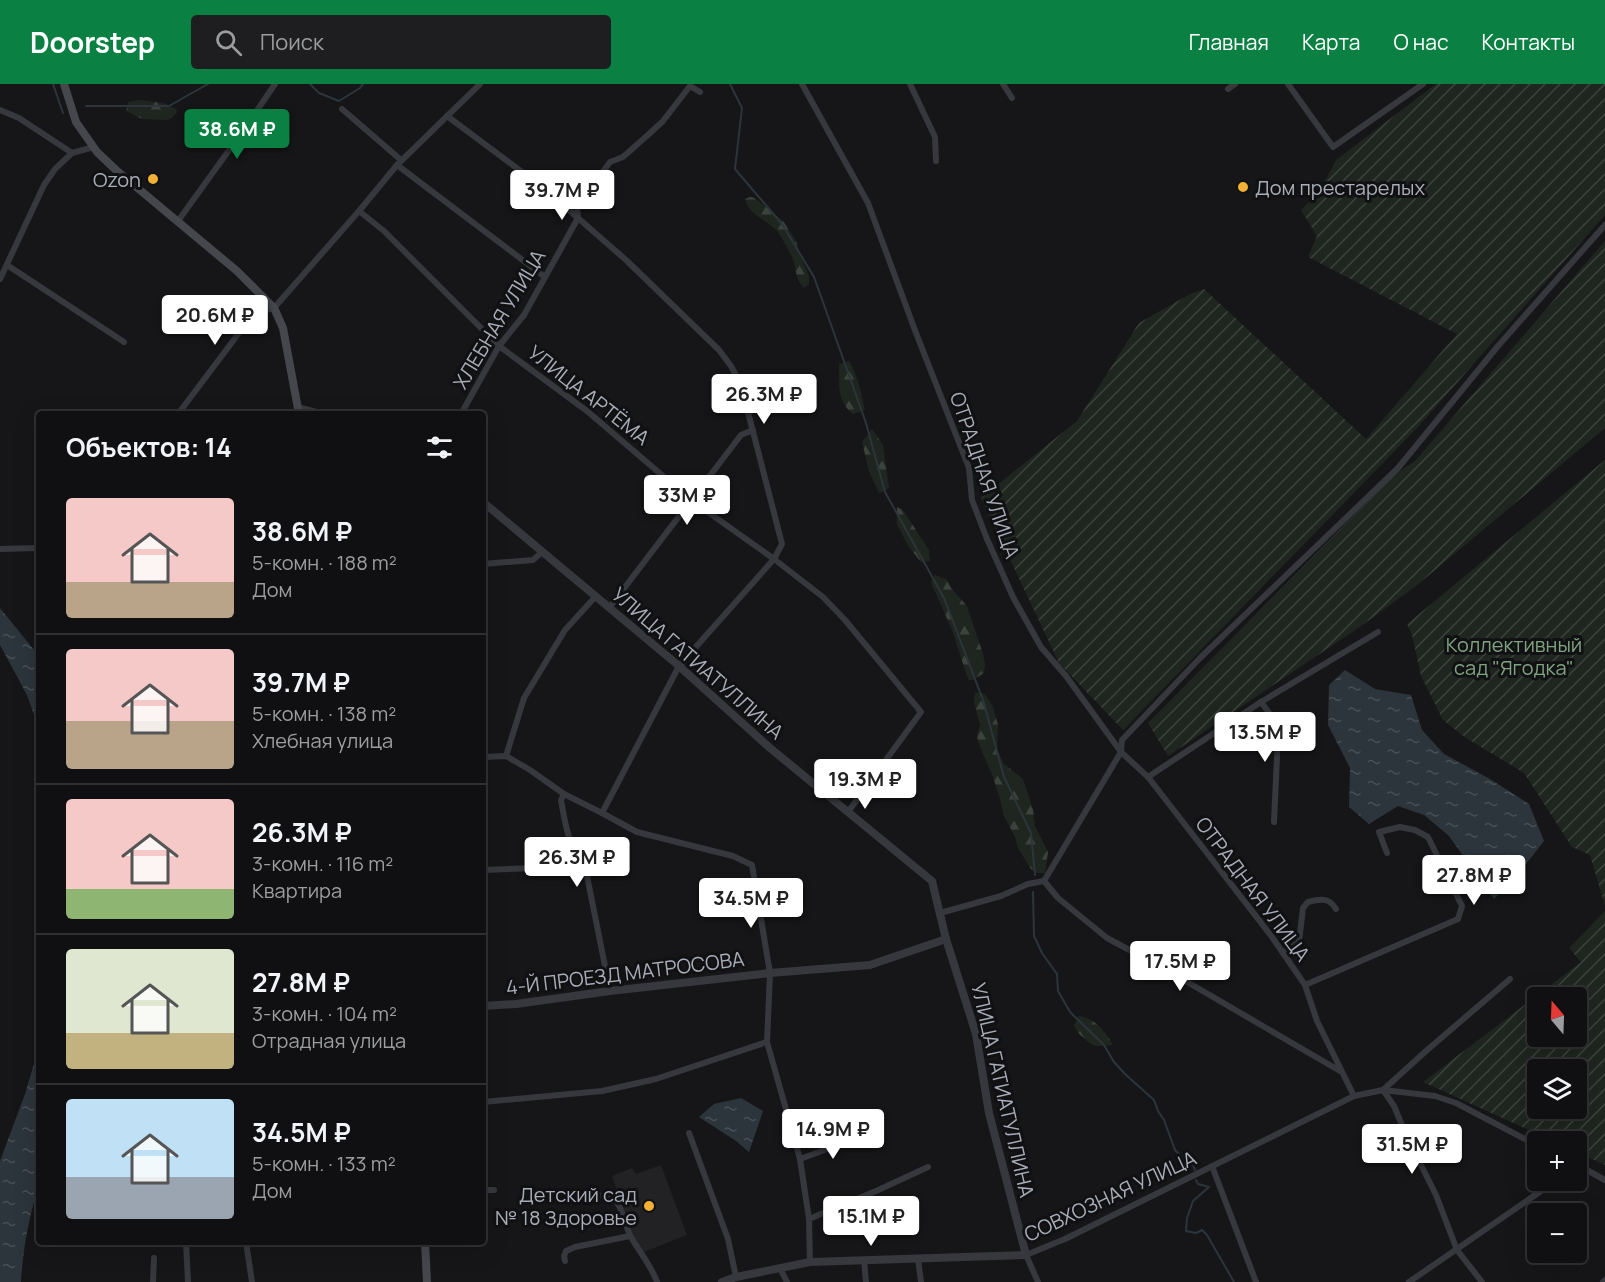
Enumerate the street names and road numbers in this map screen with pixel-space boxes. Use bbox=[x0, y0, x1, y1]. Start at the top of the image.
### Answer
street label: ХЛЕБНАЯ УЛИЦА bbox=[447, 244, 552, 394]
street label: УЛИЦА АРТЁМА bbox=[523, 339, 656, 451]
street label: ОТРАДНАЯ УЛИЦА bbox=[944, 388, 1026, 562]
street label: УЛИЦА ГАТИАТУЛЛИНА bbox=[606, 581, 790, 745]
street label: ОТРАДНАЯ УЛИЦА bbox=[1190, 811, 1317, 967]
street label: 4-Й ПРОЕЗД МАТРОСОВА bbox=[504, 945, 746, 1001]
street label: УЛИЦА ГАТИАТУЛЛИНА bbox=[965, 980, 1041, 1200]
street label: СОВХОЗНАЯ УЛИЦА bbox=[1020, 1144, 1201, 1248]

